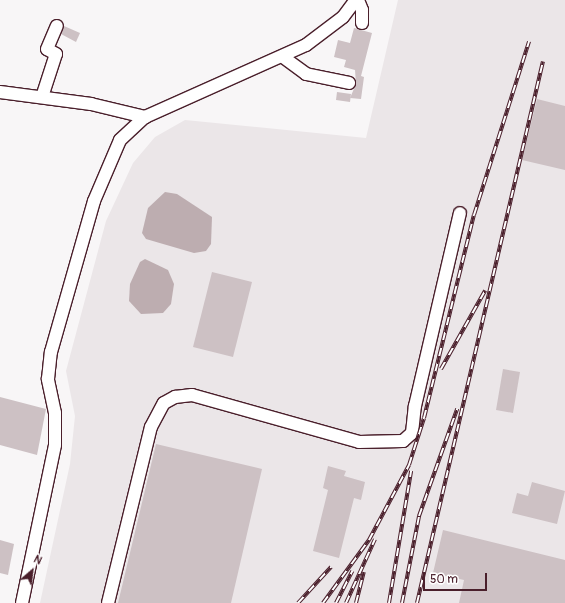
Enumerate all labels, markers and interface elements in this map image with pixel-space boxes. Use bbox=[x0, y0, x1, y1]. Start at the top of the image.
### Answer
north arrow bbox=[12, 551, 52, 591]
text: N bbox=[32, 552, 44, 567]
scale bar bbox=[425, 565, 489, 591]
text: 50 m bbox=[430, 572, 458, 587]

